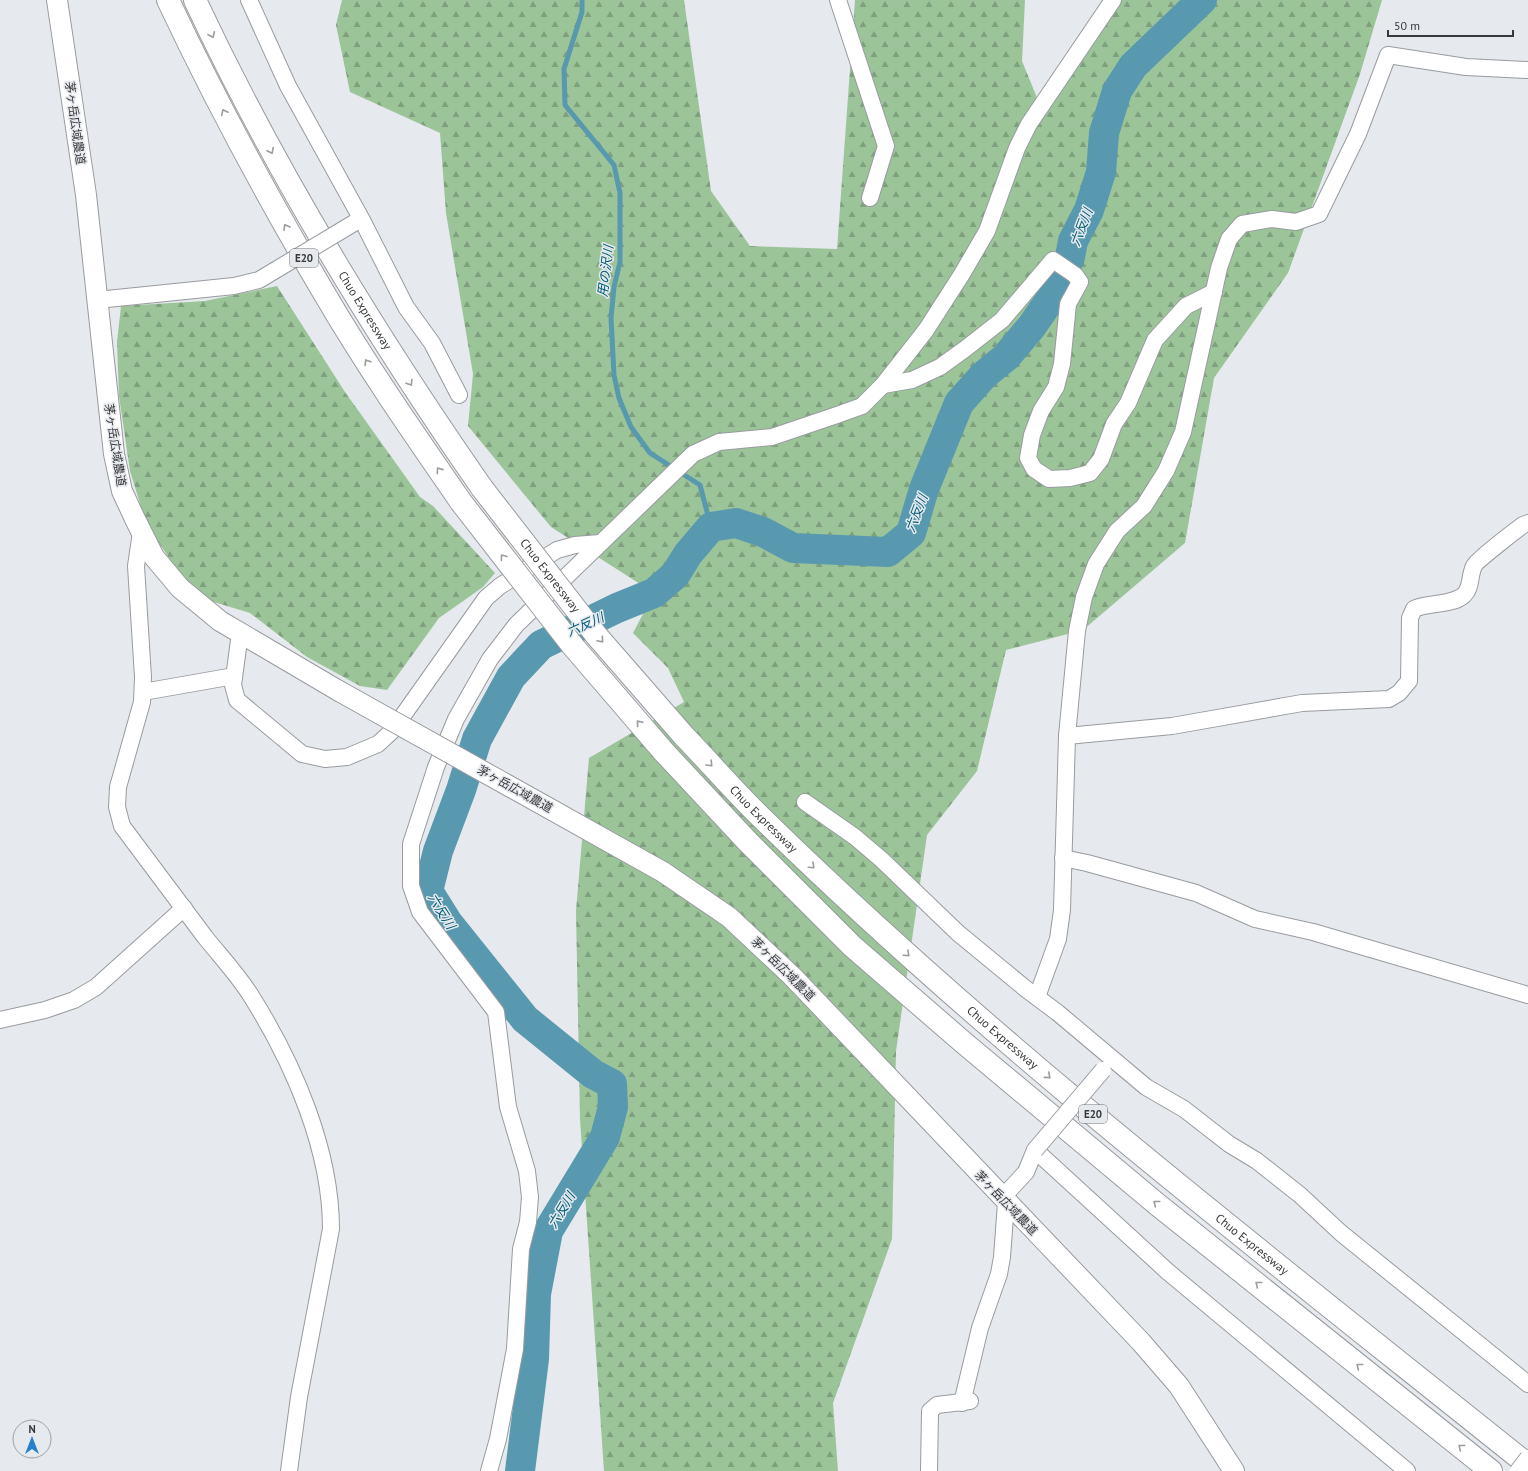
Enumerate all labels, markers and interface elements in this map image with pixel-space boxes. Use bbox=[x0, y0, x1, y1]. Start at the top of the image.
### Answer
scale bar bbox=[1388, 12, 1513, 38]
text: 50 m bbox=[1394, 18, 1420, 33]
one-way arrow bbox=[207, 31, 215, 39]
street label: 茅ヶ岳広域農道 bbox=[62, 80, 89, 166]
one-way arrow bbox=[221, 109, 229, 116]
one-way arrow bbox=[267, 147, 274, 154]
water label: 六反川 bbox=[1067, 204, 1097, 248]
one-way arrow bbox=[283, 223, 291, 231]
water label: 用の沢川 bbox=[594, 242, 617, 298]
road number: E20 bbox=[290, 249, 318, 267]
street label: Chuo Expressway bbox=[335, 268, 396, 352]
one-way arrow bbox=[365, 359, 372, 366]
one-way arrow bbox=[405, 378, 412, 385]
street label: 茅ヶ岳広域農道 bbox=[102, 402, 129, 488]
one-way arrow bbox=[436, 467, 444, 474]
water label: 六反川 bbox=[902, 490, 932, 534]
street label: Chuo Expressway bbox=[517, 535, 584, 616]
one-way arrow bbox=[501, 555, 508, 562]
water label: 六反川 bbox=[564, 608, 608, 640]
one-way arrow bbox=[596, 635, 603, 642]
one-way arrow bbox=[637, 720, 644, 727]
one-way arrow bbox=[706, 759, 713, 767]
street label: 茅ヶ岳広域農道 bbox=[475, 762, 556, 815]
street label: Chuo Expressway bbox=[727, 782, 801, 856]
one-way arrow bbox=[807, 861, 815, 869]
water label: 六反川 bbox=[424, 890, 460, 934]
street label: 茅ヶ岳広域農道 bbox=[748, 934, 818, 1004]
one-way arrow bbox=[902, 950, 910, 957]
street label: Chuo Expressway bbox=[964, 1003, 1042, 1072]
one-way arrow bbox=[1043, 1072, 1050, 1079]
road number: E20 bbox=[1079, 1105, 1107, 1123]
street label: 茅ヶ岳広域農道 bbox=[972, 1167, 1041, 1238]
water label: 六反川 bbox=[544, 1187, 580, 1231]
one-way arrow bbox=[1153, 1201, 1161, 1208]
street label: Chuo Expressway bbox=[1213, 1210, 1292, 1278]
one-way arrow bbox=[1255, 1282, 1262, 1289]
one-way arrow bbox=[1357, 1363, 1364, 1370]
north arrow bbox=[12, 1419, 52, 1459]
text: N bbox=[28, 1422, 36, 1436]
one-way arrow bbox=[1458, 1444, 1465, 1451]

